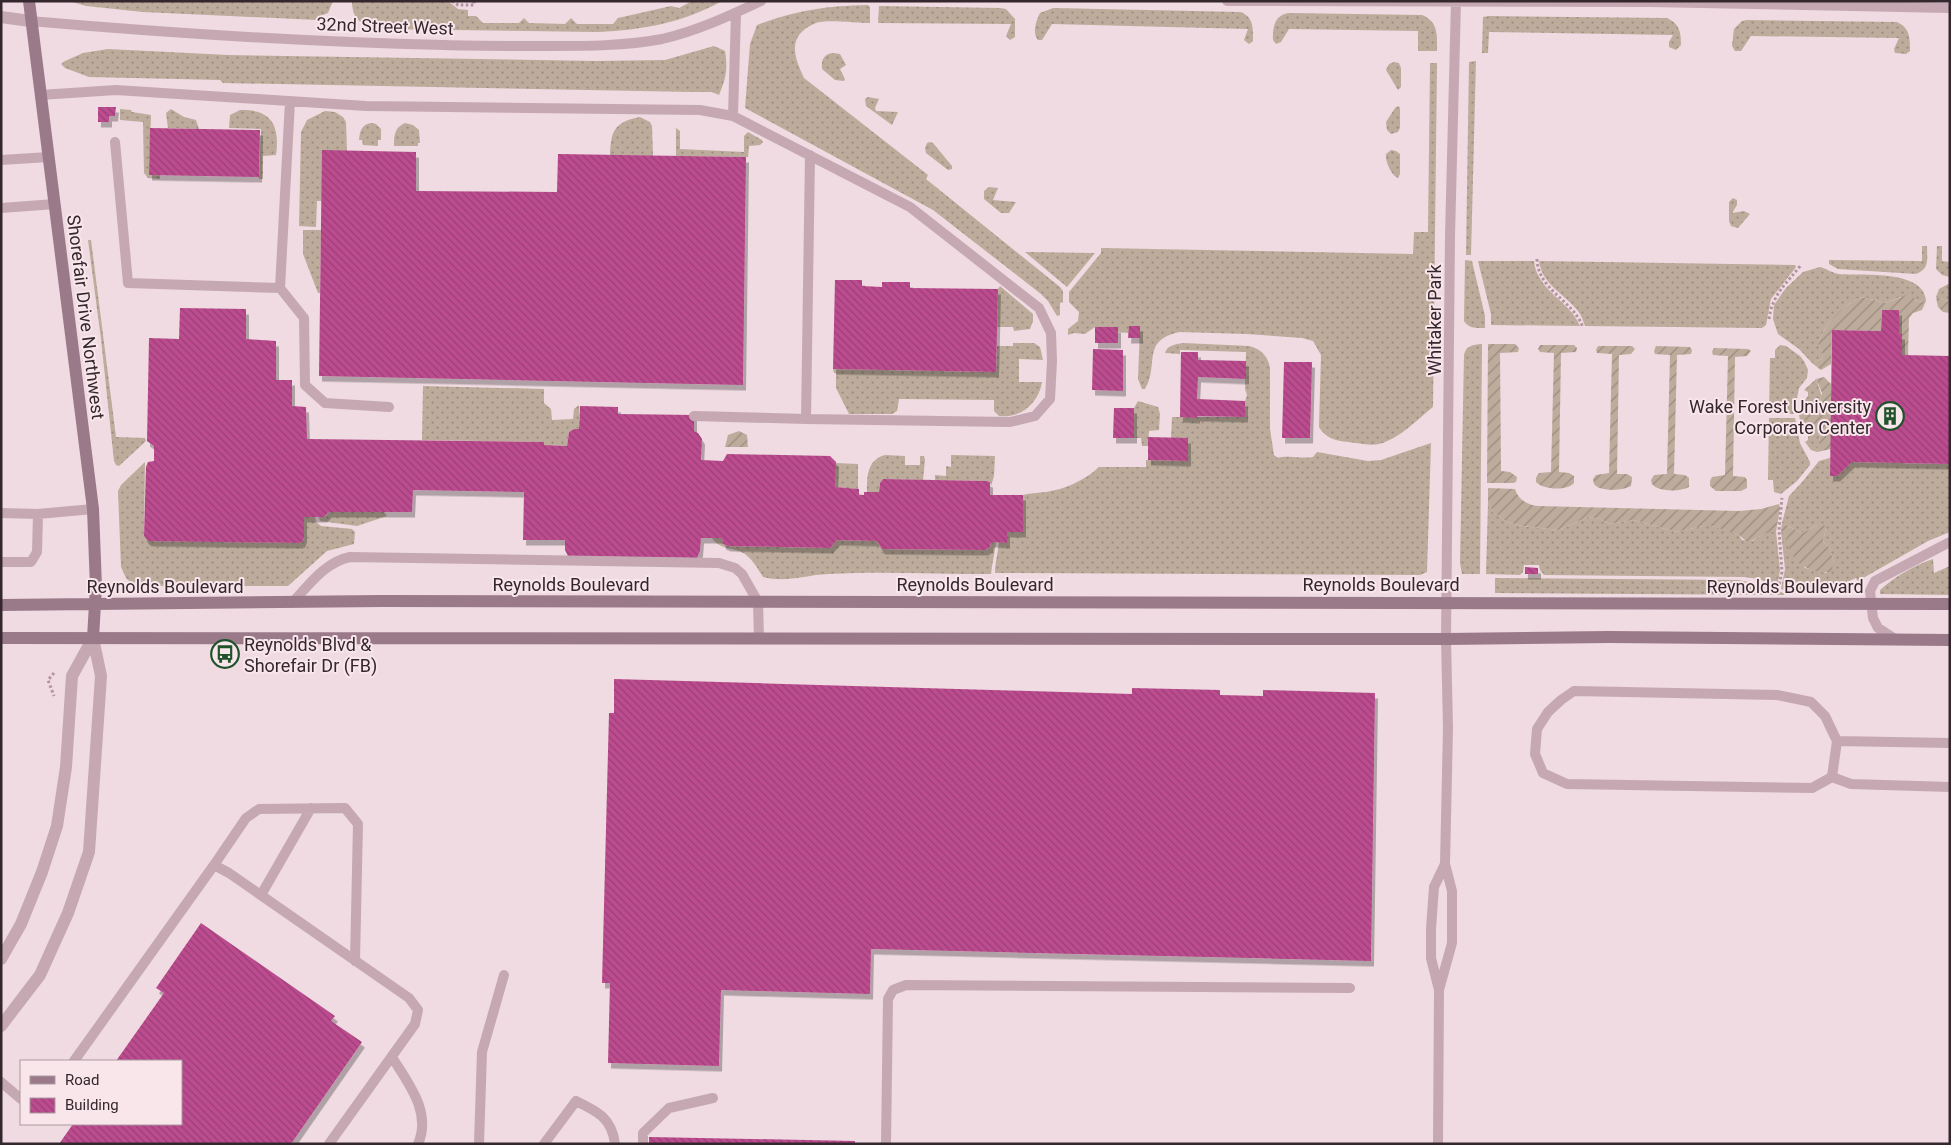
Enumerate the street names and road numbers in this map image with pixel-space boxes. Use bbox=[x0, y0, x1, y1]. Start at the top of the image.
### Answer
street label: 32nd Street West bbox=[316, 13, 454, 39]
street label: Shorefair Drive Northwest bbox=[63, 214, 109, 421]
street label: Whitaker Park bbox=[1424, 263, 1445, 376]
street label: Reynolds Boulevard bbox=[492, 574, 650, 595]
street label: Reynolds Boulevard bbox=[896, 574, 1054, 595]
street label: Reynolds Boulevard bbox=[1302, 574, 1460, 595]
street label: Reynolds Boulevard bbox=[86, 576, 244, 597]
street label: Reynolds Boulevard bbox=[1706, 576, 1864, 597]

